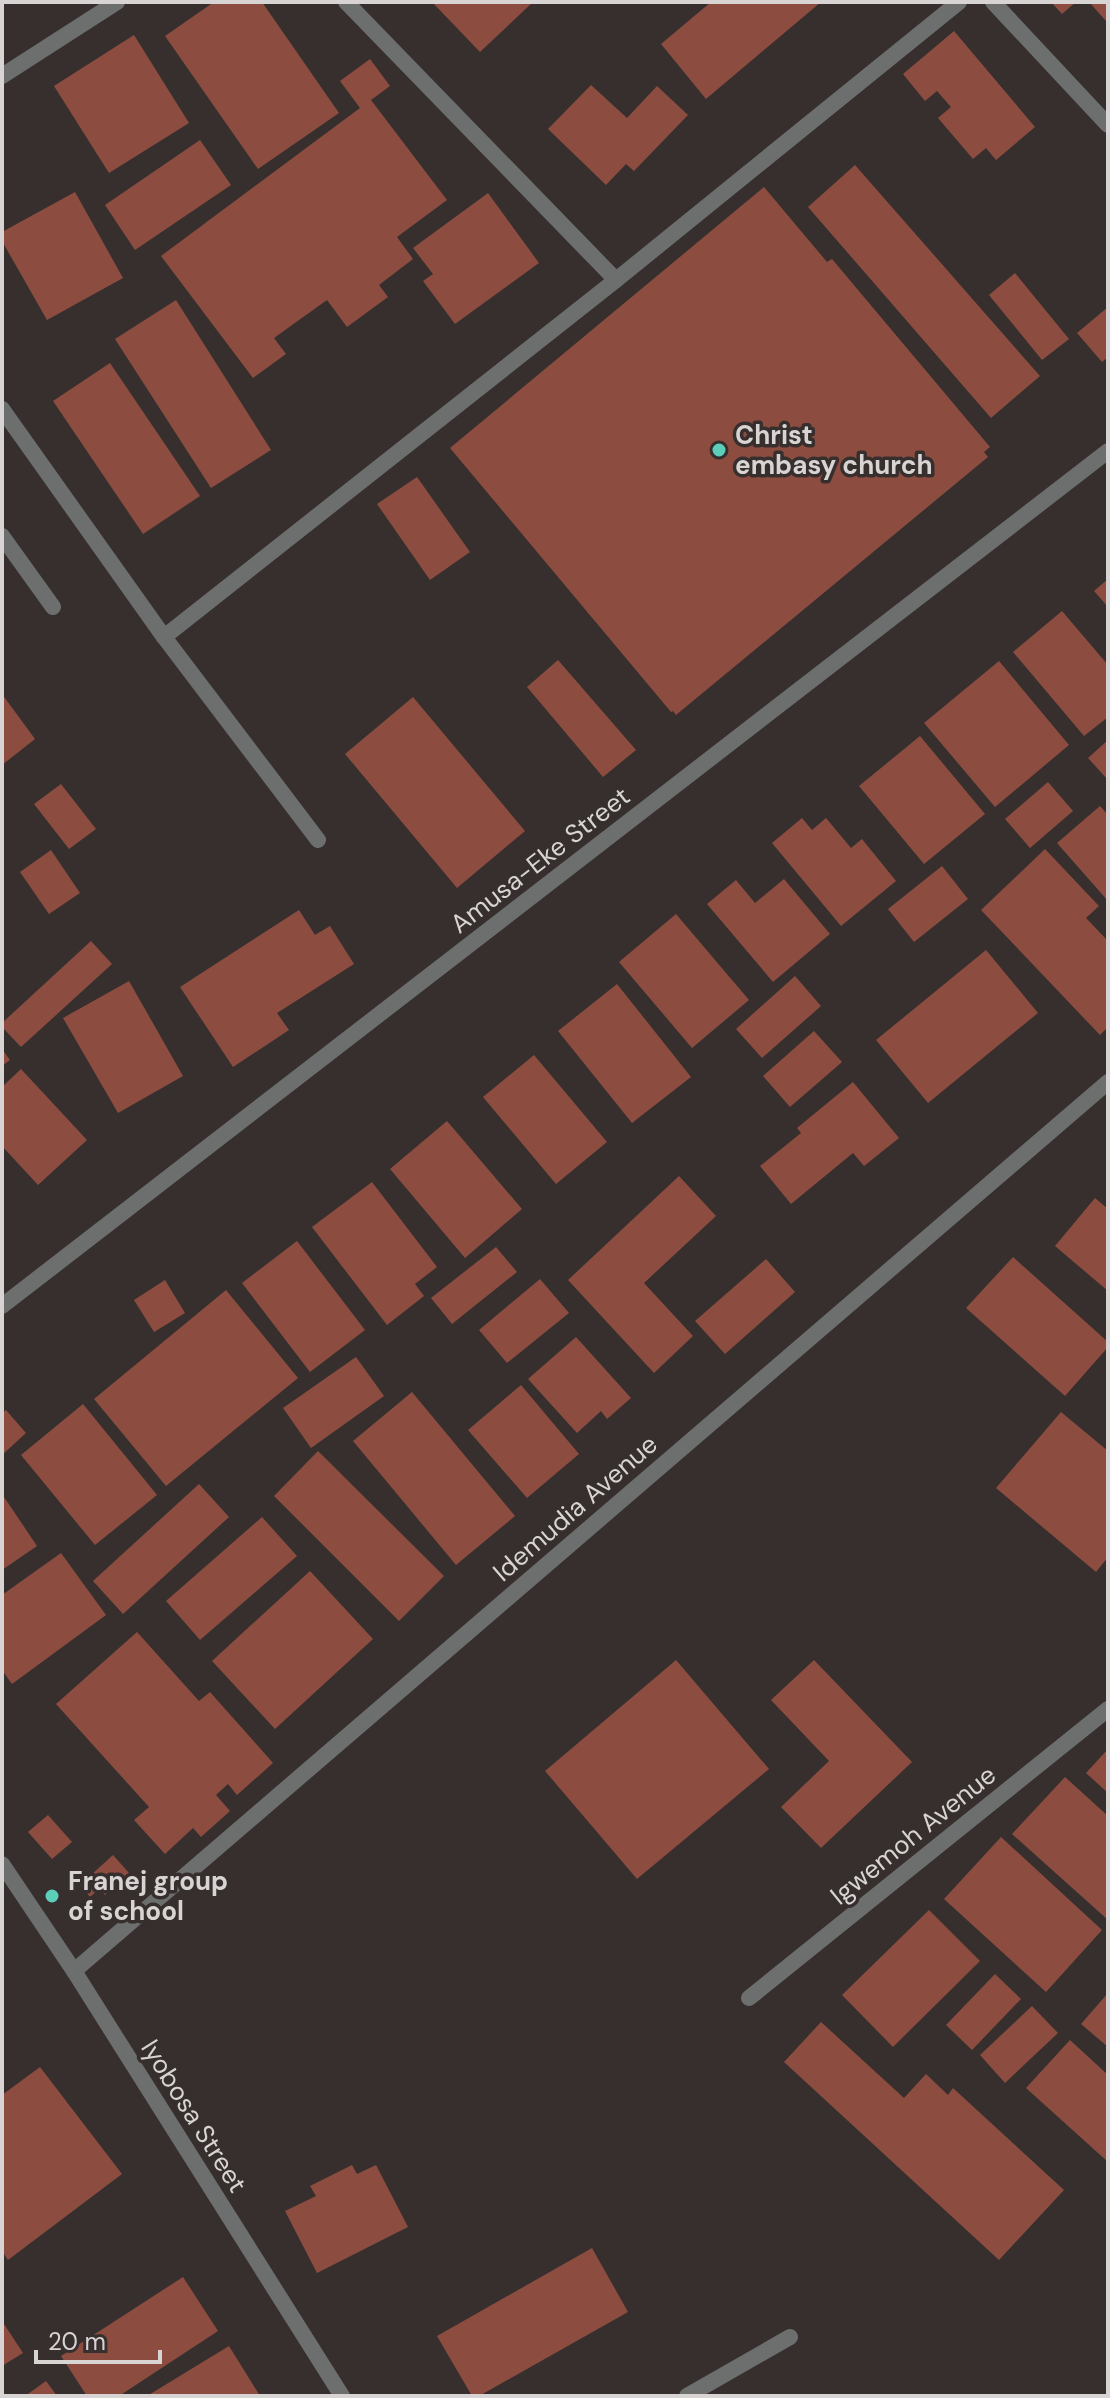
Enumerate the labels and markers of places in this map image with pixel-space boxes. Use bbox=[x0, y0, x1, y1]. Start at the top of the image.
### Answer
place label: Christ embasy church bbox=[735, 418, 933, 482]
marker: Christ embasy church bbox=[710, 441, 728, 459]
place label: Franej group of school bbox=[68, 1864, 228, 1928]
marker: Franej group of school bbox=[43, 1887, 61, 1905]

